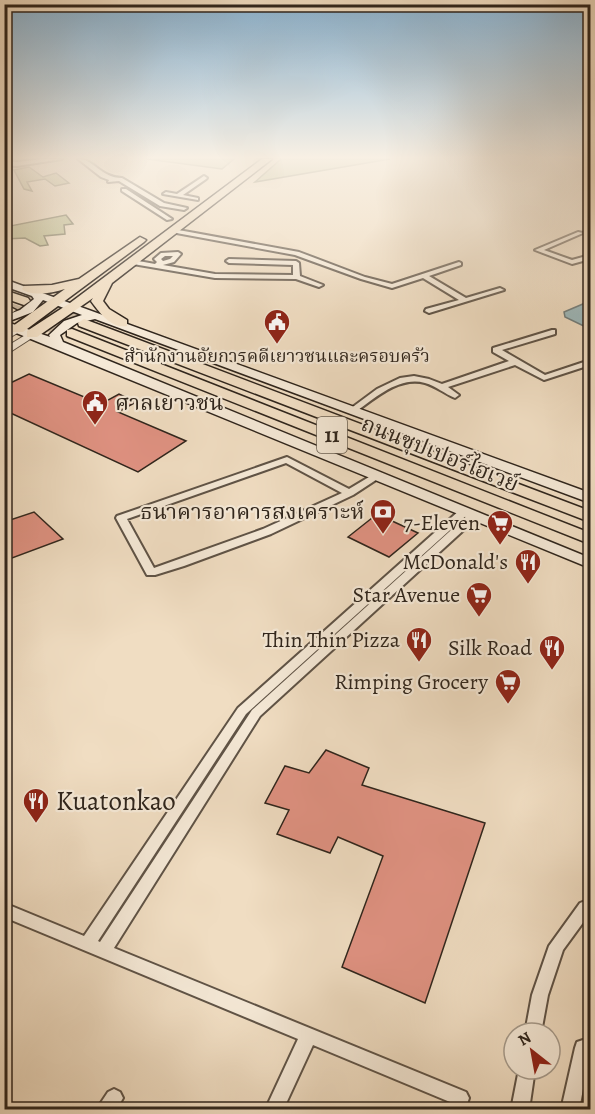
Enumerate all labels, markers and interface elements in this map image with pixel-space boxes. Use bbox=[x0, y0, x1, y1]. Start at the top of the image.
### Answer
public building icon: สำนักงานอัยการคดีเยาวชนและครอบครัว bbox=[262, 307, 292, 345]
place label: สำนักงานอัยการคดีเยาวชนและครอบครัว bbox=[124, 344, 430, 368]
public building icon: ศาลเยาวชน bbox=[80, 388, 110, 426]
place label: ศาลเยาวชน bbox=[115, 388, 223, 418]
street label: ถนนซุปเปอร์ไฮเวย์ bbox=[357, 409, 523, 499]
road number: 11 bbox=[317, 417, 347, 453]
place label: ธนาคารอาคารสงเคราะห์ bbox=[140, 497, 364, 527]
bank icon: ธนาคารอาคารสงเคราะห์ bbox=[368, 497, 398, 535]
place label: 7-Eleven bbox=[403, 508, 480, 538]
supermarket icon: 7-Eleven bbox=[485, 508, 515, 546]
place label: McDonald's bbox=[403, 547, 508, 577]
restaurant icon: McDonald's bbox=[513, 547, 543, 585]
place label: Star Avenue bbox=[353, 580, 460, 610]
supermarket icon: Star Avenue bbox=[464, 580, 494, 618]
place label: Thin Thin Pizza bbox=[263, 625, 401, 655]
restaurant icon: Thin Thin Pizza bbox=[404, 625, 434, 663]
place label: Silk Road bbox=[448, 633, 532, 663]
restaurant icon: Silk Road bbox=[537, 633, 567, 671]
place label: Rimping Grocery bbox=[334, 667, 488, 697]
supermarket icon: Rimping Grocery bbox=[493, 667, 523, 705]
place label: Kuatonkao bbox=[56, 783, 176, 819]
restaurant icon: Kuatonkao bbox=[21, 786, 51, 824]
north arrow bbox=[502, 1021, 562, 1081]
text: N bbox=[514, 1026, 536, 1051]

